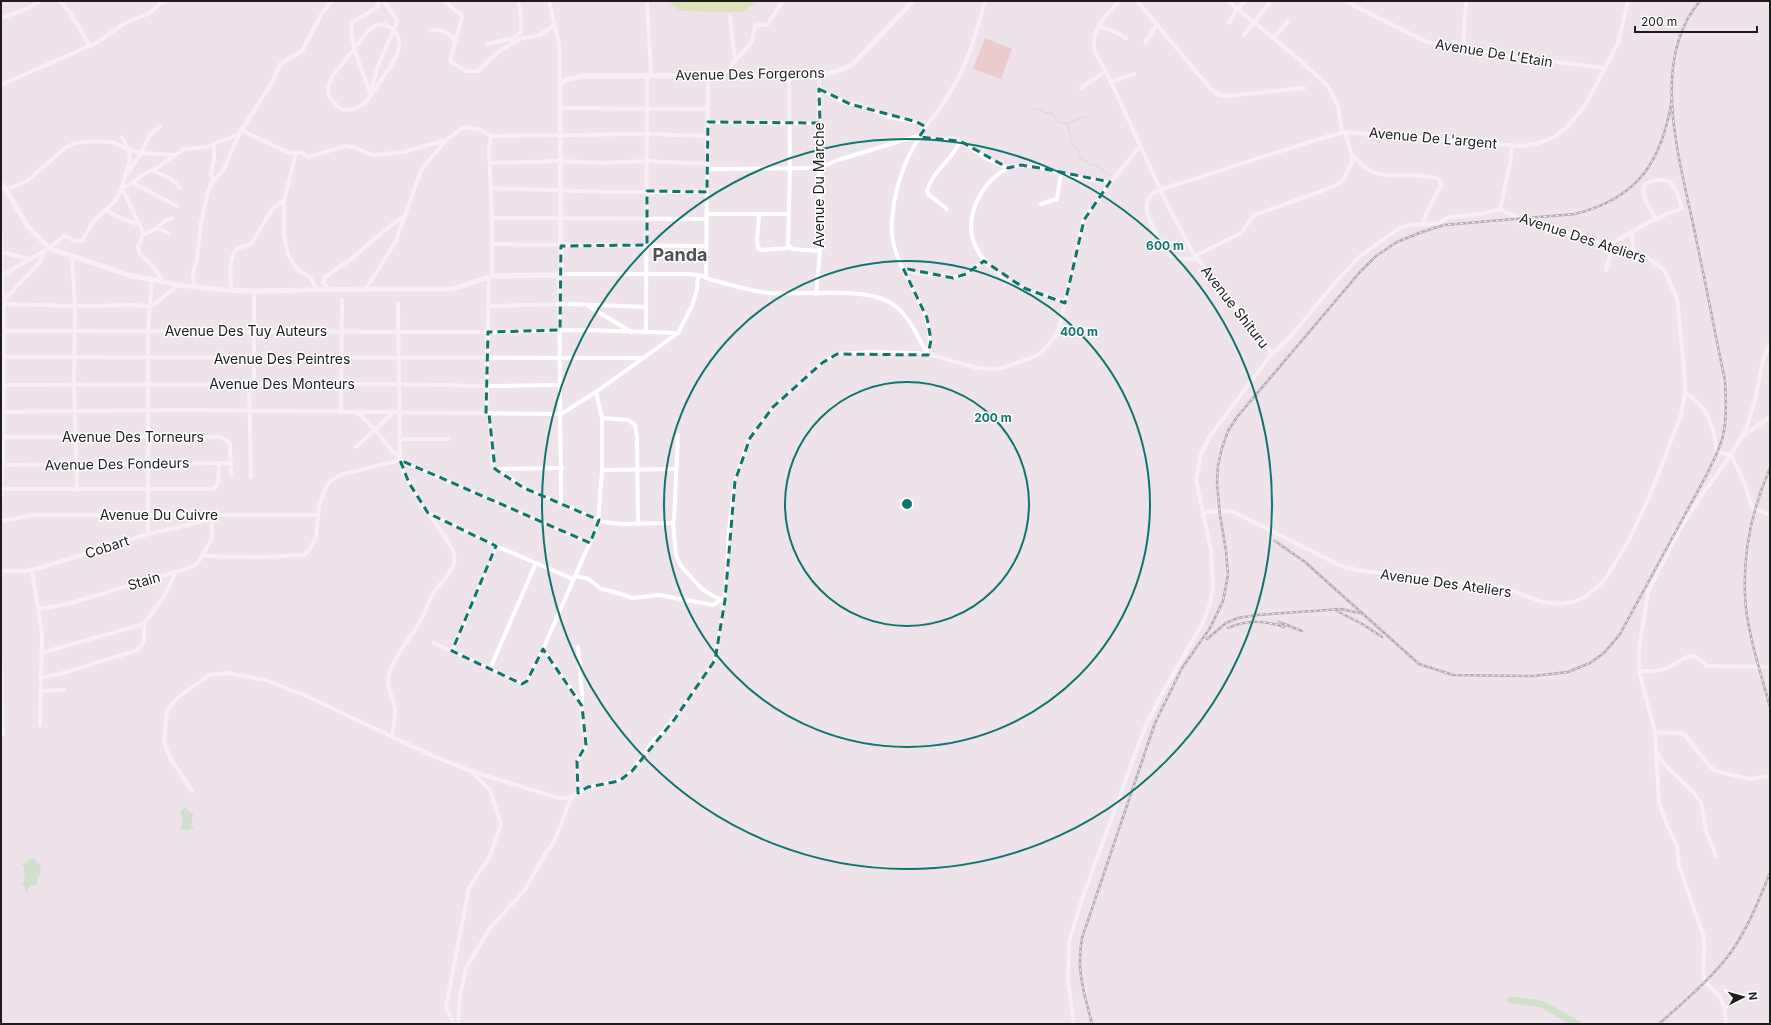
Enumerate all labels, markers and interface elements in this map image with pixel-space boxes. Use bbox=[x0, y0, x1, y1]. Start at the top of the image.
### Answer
scale bar bbox=[1635, 8, 1757, 34]
text: 200 m bbox=[1641, 14, 1677, 29]
street label: Avenue De L'Etain bbox=[1434, 35, 1554, 70]
street label: Avenue Des Forgerons bbox=[675, 64, 825, 83]
street label: Avenue Du Marche bbox=[810, 122, 827, 248]
street label: Avenue De L'argent bbox=[1368, 123, 1498, 152]
street label: Avenue Des Ateliers bbox=[1518, 209, 1649, 266]
text: 600 m bbox=[1146, 238, 1184, 253]
district label: Panda bbox=[653, 244, 707, 265]
street label: Avenue Shituru bbox=[1198, 262, 1273, 351]
street label: Avenue Des Tuy Auteurs bbox=[165, 322, 327, 339]
text: 400 m bbox=[1060, 324, 1098, 339]
street label: Avenue Des Peintres bbox=[214, 350, 350, 367]
street label: Avenue Des Monteurs bbox=[209, 375, 355, 392]
text: 200 m bbox=[974, 410, 1012, 425]
street label: Avenue Des Torneurs bbox=[62, 428, 204, 445]
street label: Avenue Des Fondeurs bbox=[44, 454, 190, 473]
centre of rings bbox=[900, 497, 914, 511]
street label: Avenue Du Cuivre bbox=[100, 506, 218, 523]
street label: Cobart bbox=[83, 531, 131, 562]
street label: Avenue Des Ateliers bbox=[1379, 565, 1513, 600]
street label: Stain bbox=[126, 568, 162, 593]
north arrow bbox=[1723, 977, 1763, 1017]
text: N bbox=[1746, 991, 1760, 1001]

